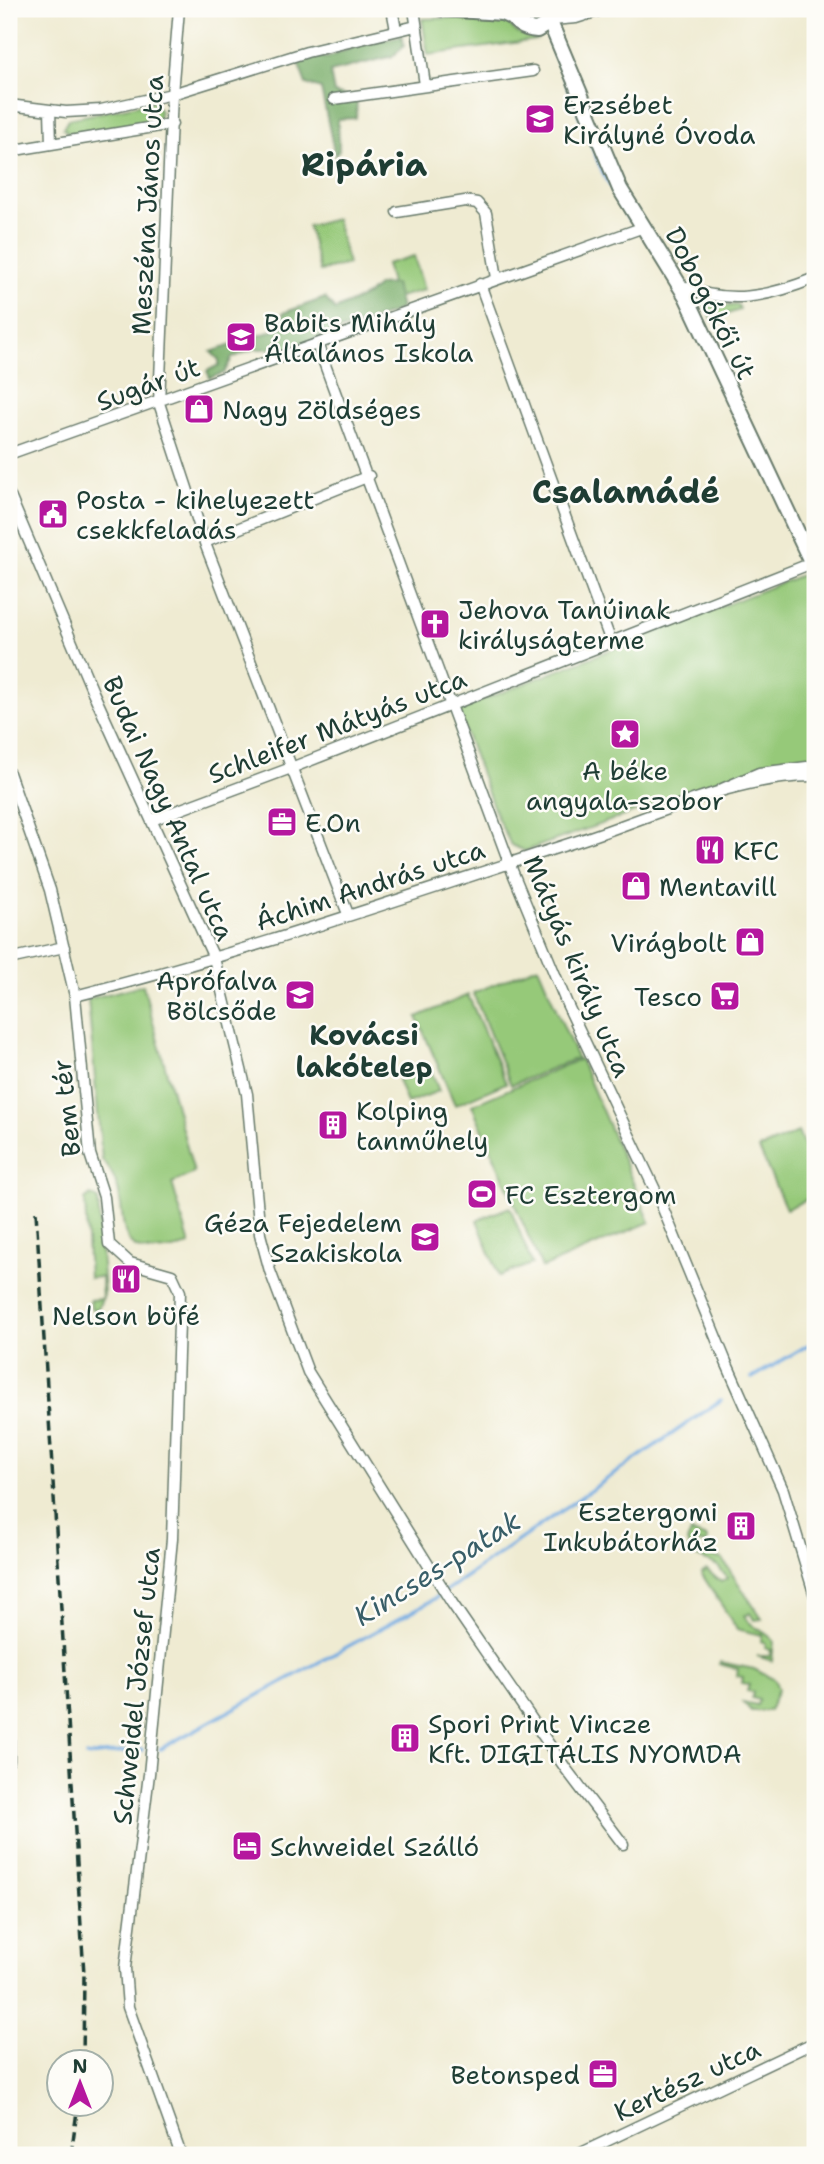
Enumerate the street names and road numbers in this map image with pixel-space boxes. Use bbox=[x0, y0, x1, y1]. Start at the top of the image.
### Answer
street label: Meszéna János utca bbox=[123, 74, 171, 336]
street label: Dobogókői út bbox=[657, 221, 765, 385]
street label: Sugár út bbox=[91, 349, 205, 419]
street label: Schleifer Mátyás utca bbox=[203, 661, 471, 791]
street label: Budai Nagy Antal utca bbox=[95, 670, 243, 946]
street label: Áchim András utca bbox=[251, 831, 489, 939]
street label: Mátyás király utca bbox=[515, 850, 641, 1082]
street label: Bem tér bbox=[43, 1057, 89, 1159]
street label: Schweidel József utca bbox=[104, 1546, 168, 1826]
street label: Kertész utca bbox=[608, 2031, 766, 2129]

